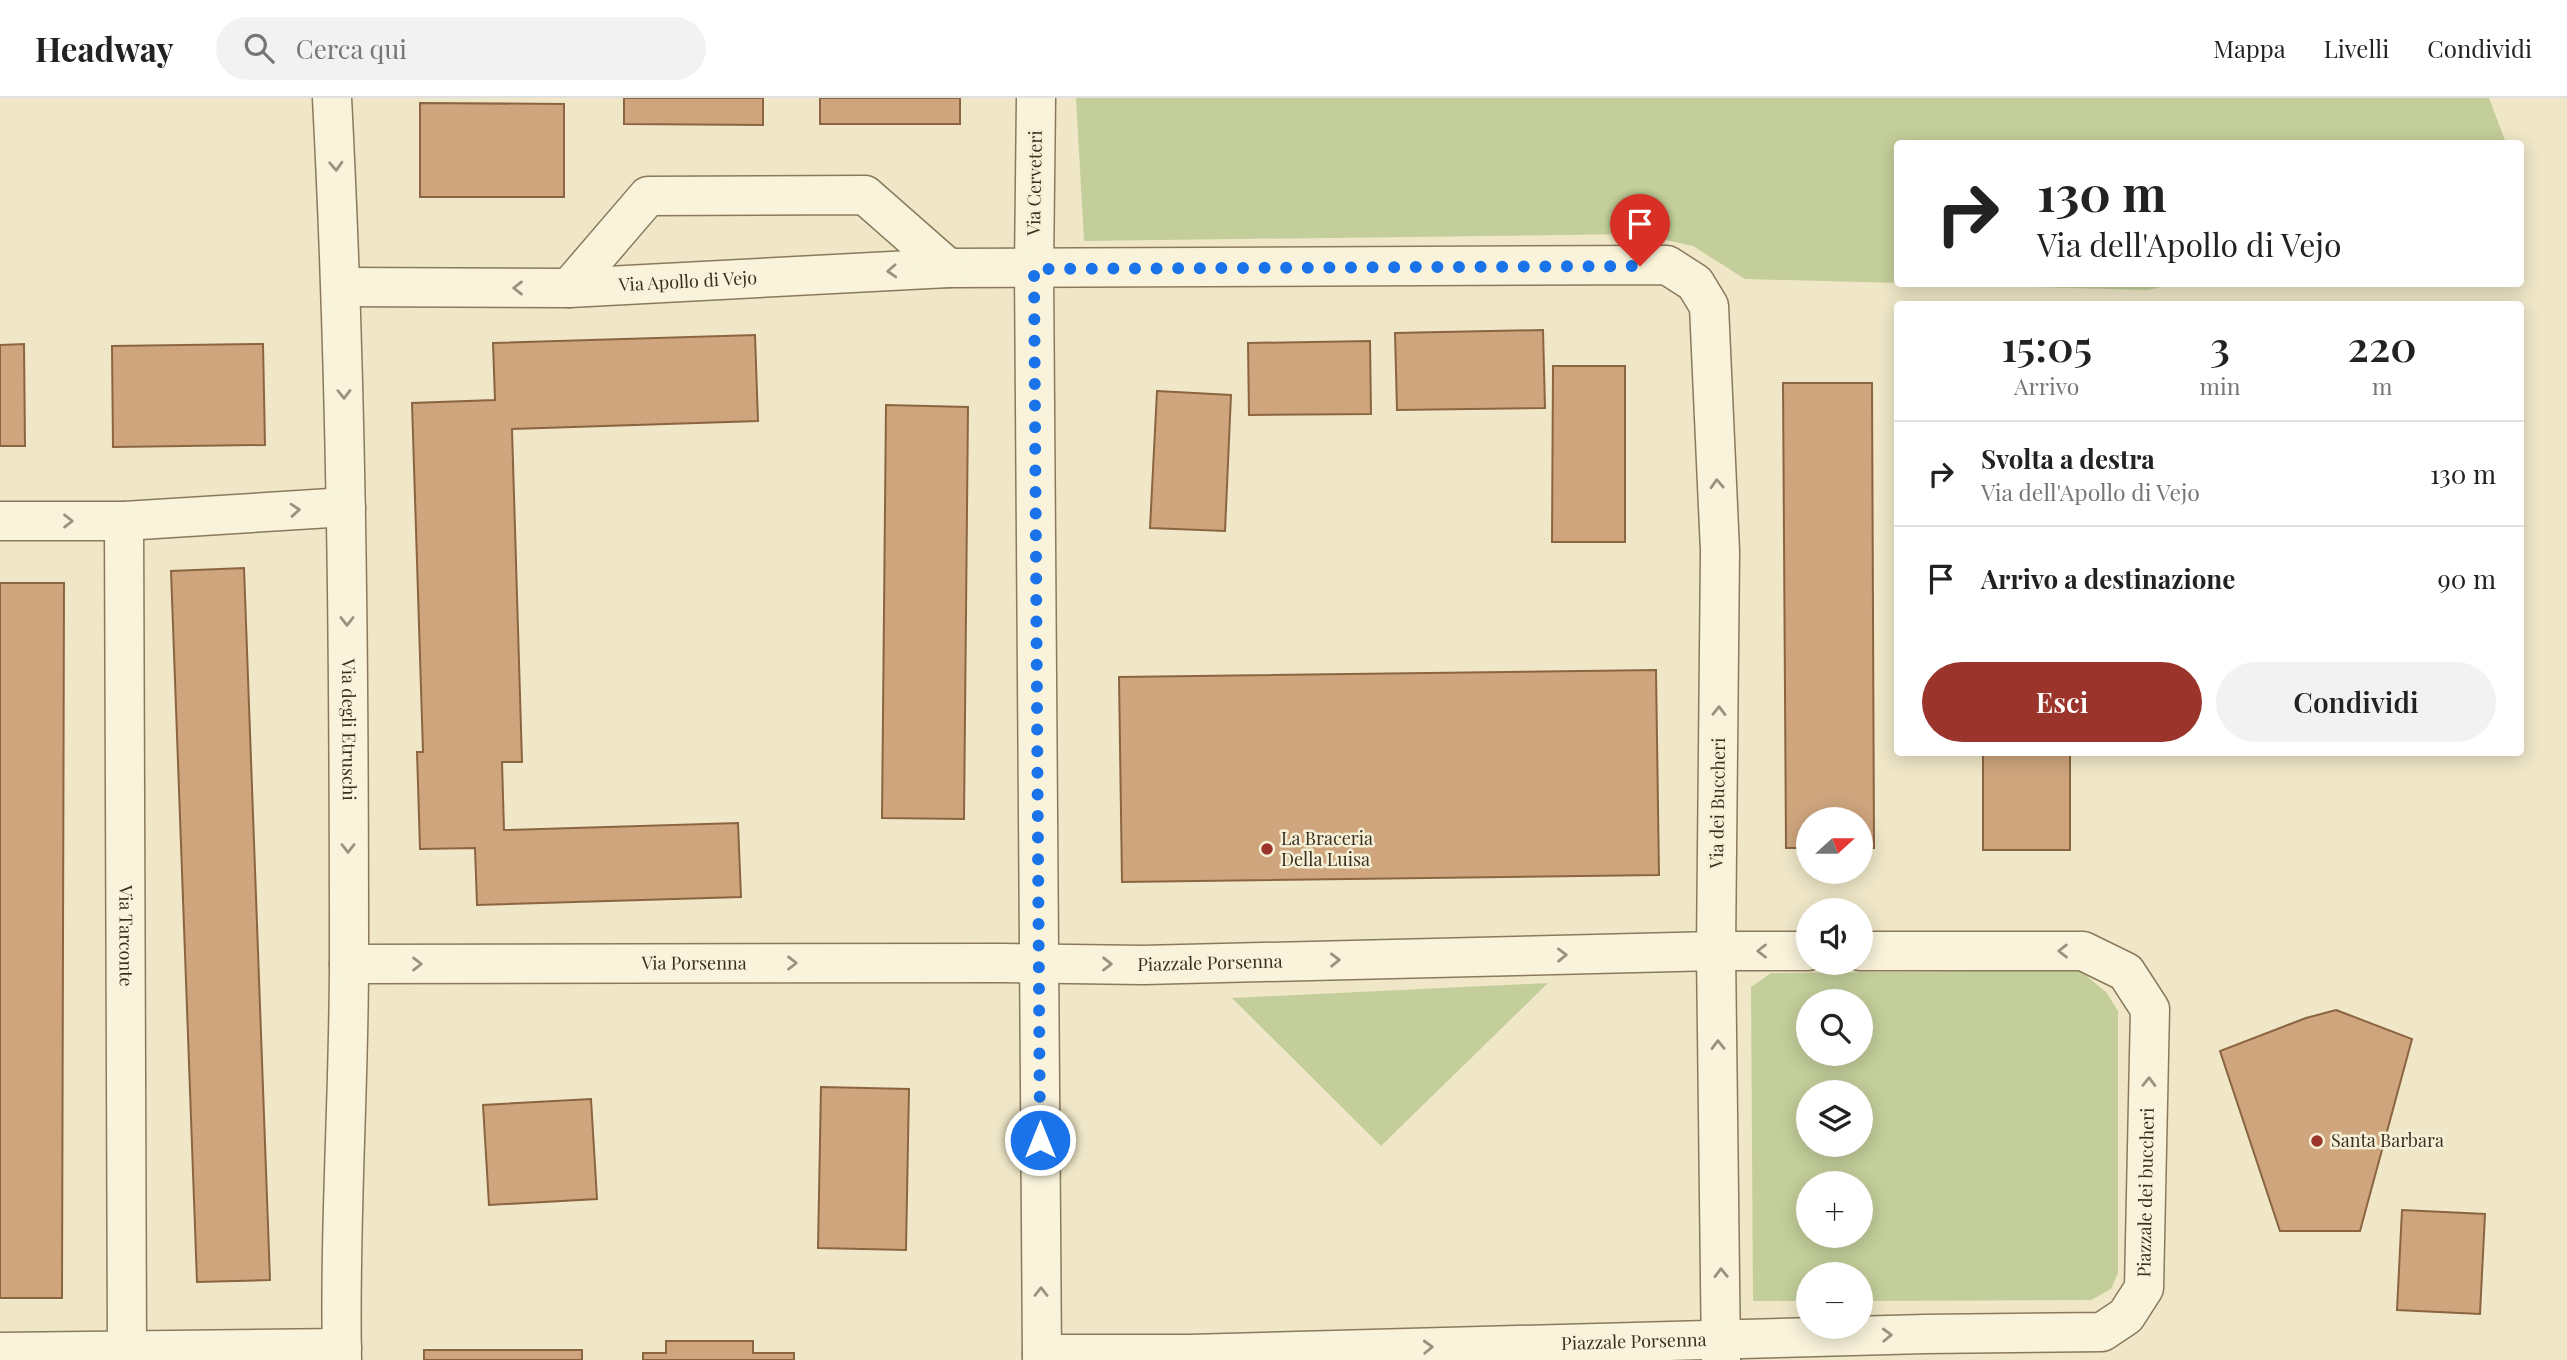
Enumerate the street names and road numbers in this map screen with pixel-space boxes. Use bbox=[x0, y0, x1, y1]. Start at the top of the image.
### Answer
street label: Via Cerveteri bbox=[1021, 130, 1047, 237]
street label: Via Apollo di Vejo bbox=[617, 265, 758, 296]
street label: Via degli Etruschi bbox=[337, 658, 362, 801]
street label: Via dei Buccheri bbox=[1704, 737, 1730, 870]
street label: Via Tarconte bbox=[114, 884, 139, 987]
street label: Piazzale Porsenna bbox=[1137, 949, 1283, 976]
street label: Via Porsenna bbox=[640, 950, 747, 975]
street label: Piazzale dei buccheri bbox=[2131, 1107, 2159, 1278]
street label: Piazzale Porsenna bbox=[1561, 1327, 1707, 1355]

